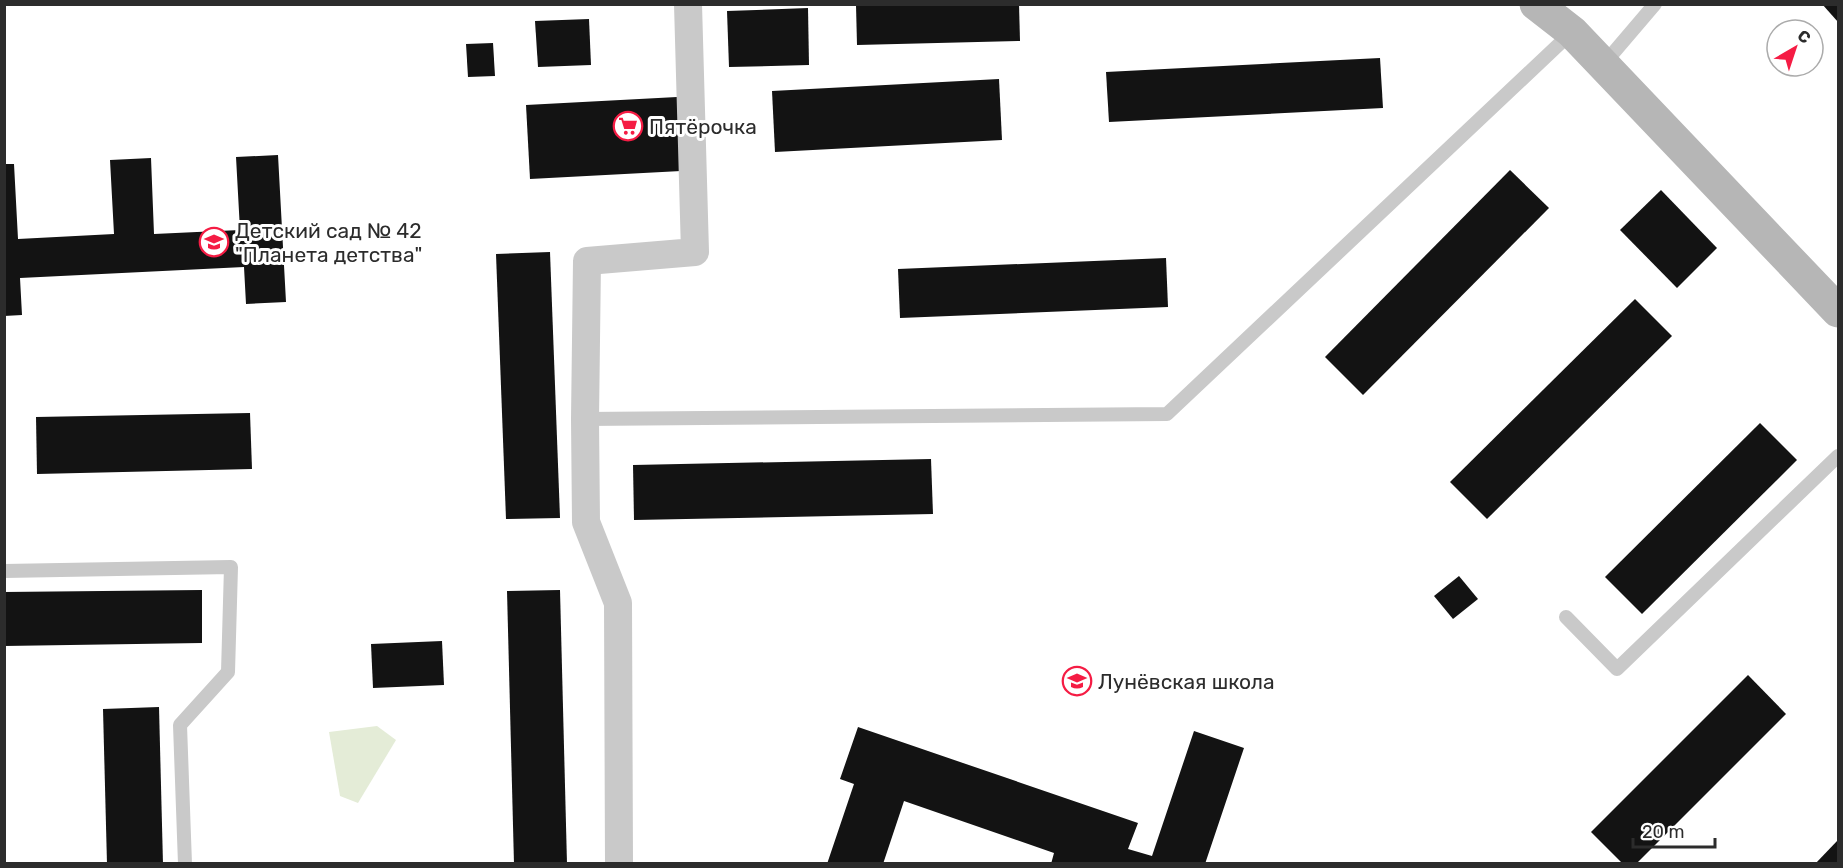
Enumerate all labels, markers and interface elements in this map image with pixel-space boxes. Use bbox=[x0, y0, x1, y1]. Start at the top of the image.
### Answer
north arrow bbox=[1765, 18, 1825, 78]
text: С bbox=[1794, 26, 1814, 48]
supermarket icon: Пятёрочка bbox=[612, 110, 644, 142]
place label: Пятёрочка bbox=[649, 114, 757, 139]
place label: Детский сад № 42 "Планета детства" bbox=[235, 218, 422, 267]
school or university icon: Детский сад № 42 "Планета детства" bbox=[198, 226, 230, 258]
school or university icon: Лунёвская школа bbox=[1061, 665, 1093, 697]
place label: Лунёвская школа bbox=[1098, 669, 1275, 694]
scale bar bbox=[1633, 811, 1716, 849]
text: 20 m bbox=[1642, 821, 1684, 843]

